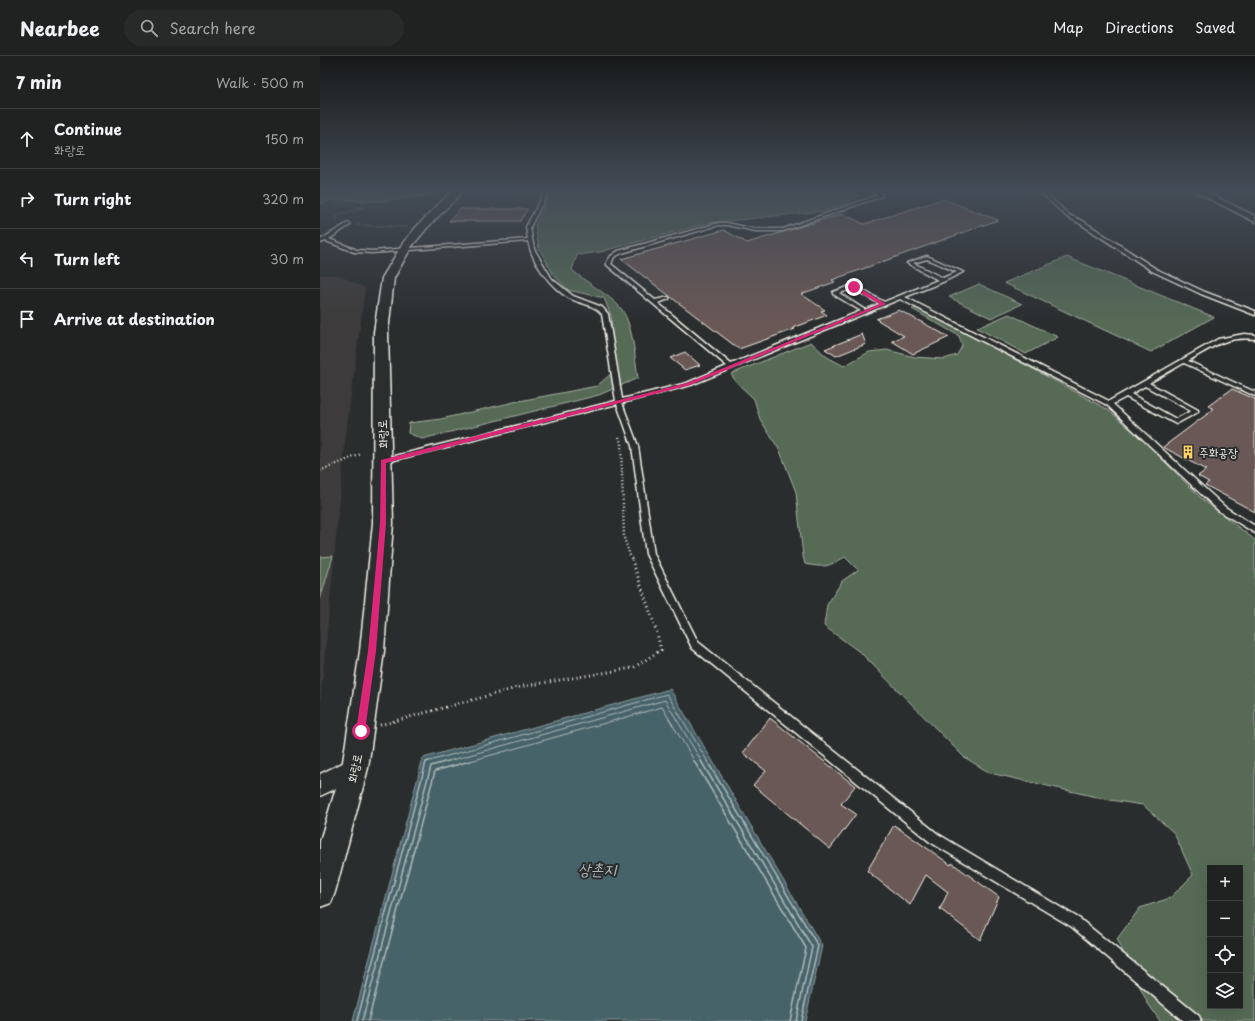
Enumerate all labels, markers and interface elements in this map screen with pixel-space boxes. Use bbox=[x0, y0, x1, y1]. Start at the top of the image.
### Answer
search box bbox=[124, 10, 404, 46]
text: Nearbee bbox=[20, 14, 100, 42]
text: Search here bbox=[170, 16, 255, 39]
icon: search bbox=[138, 17, 160, 39]
text: Map bbox=[1053, 17, 1083, 38]
text: Directions bbox=[1105, 17, 1173, 38]
text: Saved bbox=[1195, 17, 1235, 38]
text: 7 min bbox=[16, 69, 62, 95]
text: Walk · 500 m bbox=[216, 73, 304, 92]
text: Continue bbox=[54, 117, 122, 140]
icon: ahead bbox=[16, 128, 38, 150]
text: 150 m bbox=[265, 129, 304, 148]
text: 화랑로 bbox=[54, 140, 85, 159]
text: Turn right bbox=[54, 187, 131, 210]
icon: right bbox=[16, 188, 38, 210]
text: 320 m bbox=[262, 189, 304, 208]
text: Turn left bbox=[54, 247, 120, 270]
icon: left bbox=[16, 248, 38, 270]
text: 30 m bbox=[270, 249, 304, 268]
route end bbox=[845, 278, 863, 296]
text: Arrive at destination bbox=[54, 307, 215, 330]
icon: arrive bbox=[16, 308, 38, 330]
street label: 화랑로 bbox=[372, 419, 392, 449]
place label: 주화공장 bbox=[1199, 443, 1238, 461]
building icon: 주화공장 bbox=[1180, 444, 1196, 460]
route start bbox=[352, 722, 370, 740]
street label: 화랑로 bbox=[342, 752, 366, 784]
water label: 상촌지 bbox=[578, 856, 618, 880]
map controls bbox=[1207, 865, 1243, 1009]
button: + bbox=[1207, 865, 1243, 901]
button: − bbox=[1207, 901, 1243, 937]
button: locate bbox=[1207, 937, 1243, 973]
button: layers bbox=[1207, 973, 1243, 1009]

